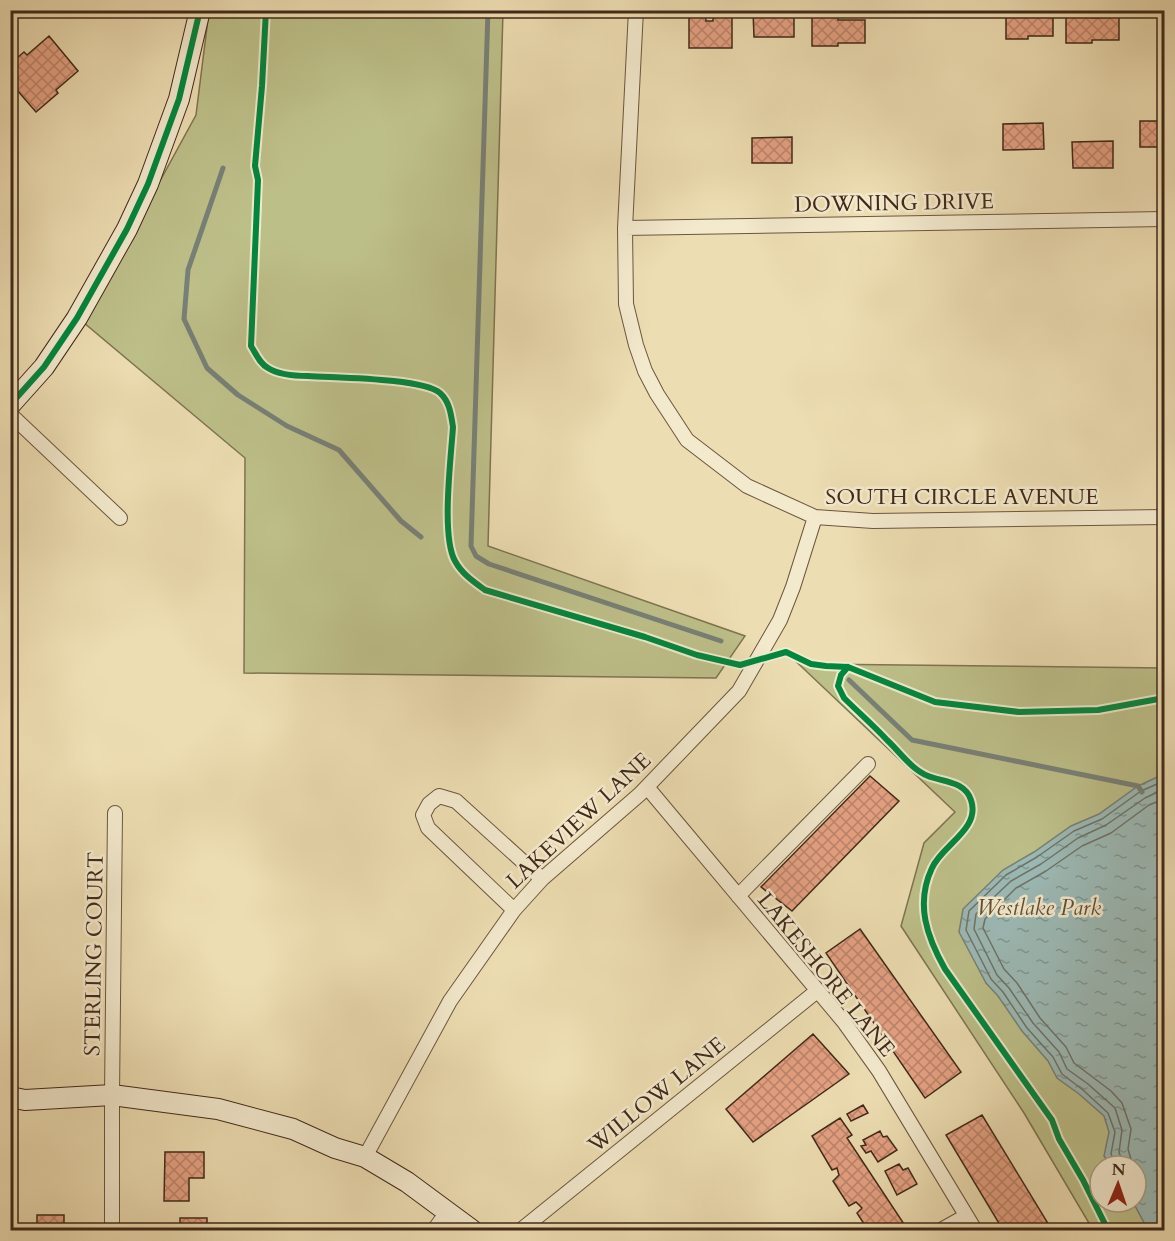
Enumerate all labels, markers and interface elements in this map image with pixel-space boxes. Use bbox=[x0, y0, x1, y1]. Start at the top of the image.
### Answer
street label: DOWNING DRIVE bbox=[794, 186, 994, 220]
street label: SOUTH CIRCLE AVENUE bbox=[825, 482, 1099, 512]
street label: LAKEVIEW LANE bbox=[500, 746, 658, 896]
street label: STERLING COURT bbox=[77, 852, 111, 1056]
street label: LAKESHORE LANE bbox=[751, 886, 902, 1063]
park label: Westlake Park bbox=[977, 893, 1101, 923]
street label: WILLOW LANE bbox=[581, 1030, 732, 1160]
north arrow bbox=[1088, 1154, 1148, 1214]
text: N bbox=[1111, 1159, 1126, 1181]

